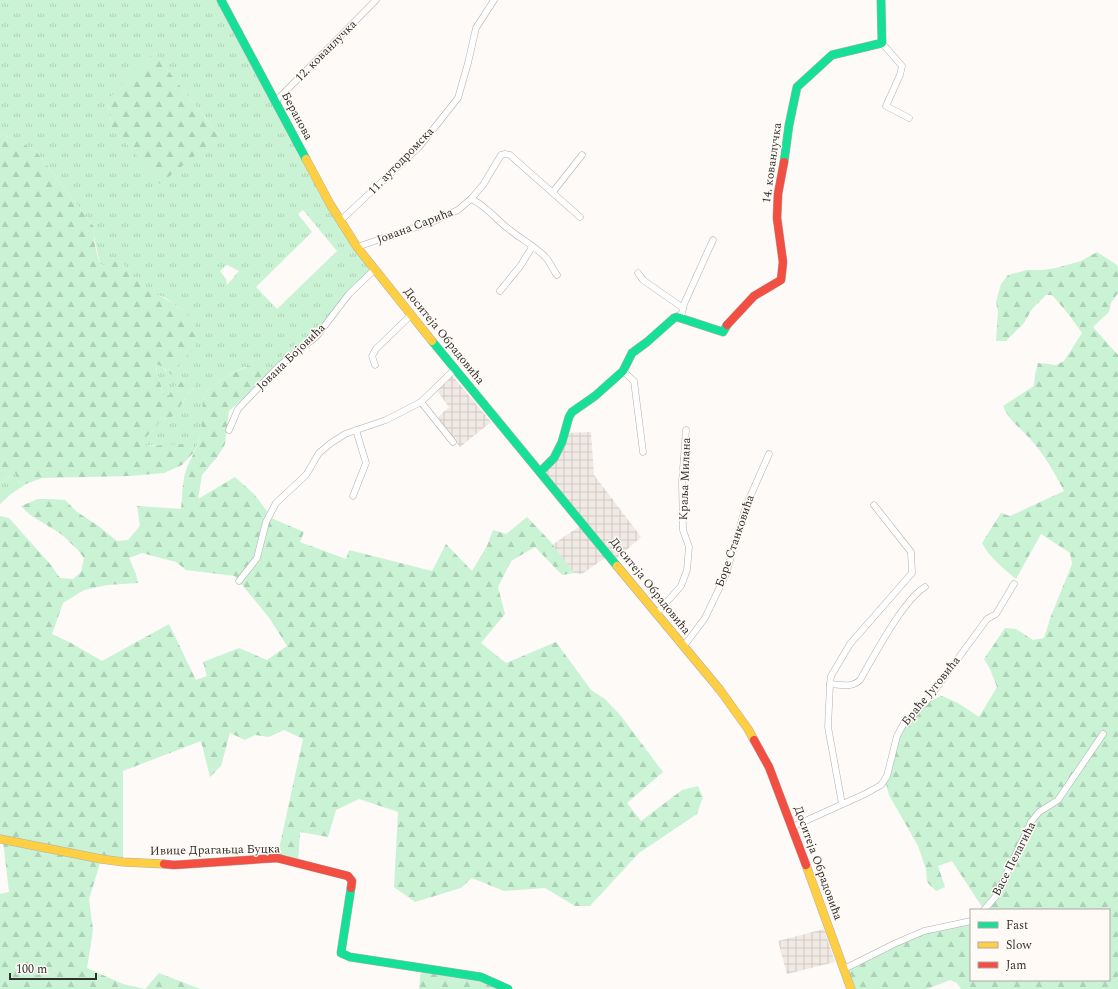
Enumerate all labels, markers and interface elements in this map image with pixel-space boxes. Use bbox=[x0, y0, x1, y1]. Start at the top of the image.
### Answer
street label: 12. кованлучка bbox=[291, 15, 362, 86]
street label: Беранова bbox=[276, 88, 318, 144]
street label: 14. кованлучка bbox=[757, 121, 787, 205]
street label: 11. аутодромска bbox=[363, 123, 439, 199]
street label: Јована Сарића bbox=[374, 203, 456, 249]
street label: Доситеја Обрадовића bbox=[399, 283, 489, 389]
street label: Јована Бојовића bbox=[252, 319, 330, 395]
street label: Краља Милана bbox=[674, 437, 696, 521]
street label: Боре Станковића bbox=[710, 492, 760, 590]
street label: Доситеја Обрадовића bbox=[605, 533, 695, 639]
street label: Браће Југовића bbox=[897, 652, 965, 730]
street label: Доситеја Обрадовића bbox=[788, 803, 848, 923]
street label: Васе Пелагића bbox=[987, 818, 1041, 900]
street label: Ивице Драгањца Буцка bbox=[150, 839, 280, 861]
legend bbox=[970, 909, 1110, 981]
text: Fast bbox=[1006, 916, 1028, 935]
text: Slow bbox=[1006, 936, 1032, 955]
scale bar bbox=[10, 955, 96, 981]
text: Jam bbox=[1006, 956, 1027, 975]
text: 100 m bbox=[16, 960, 47, 979]

